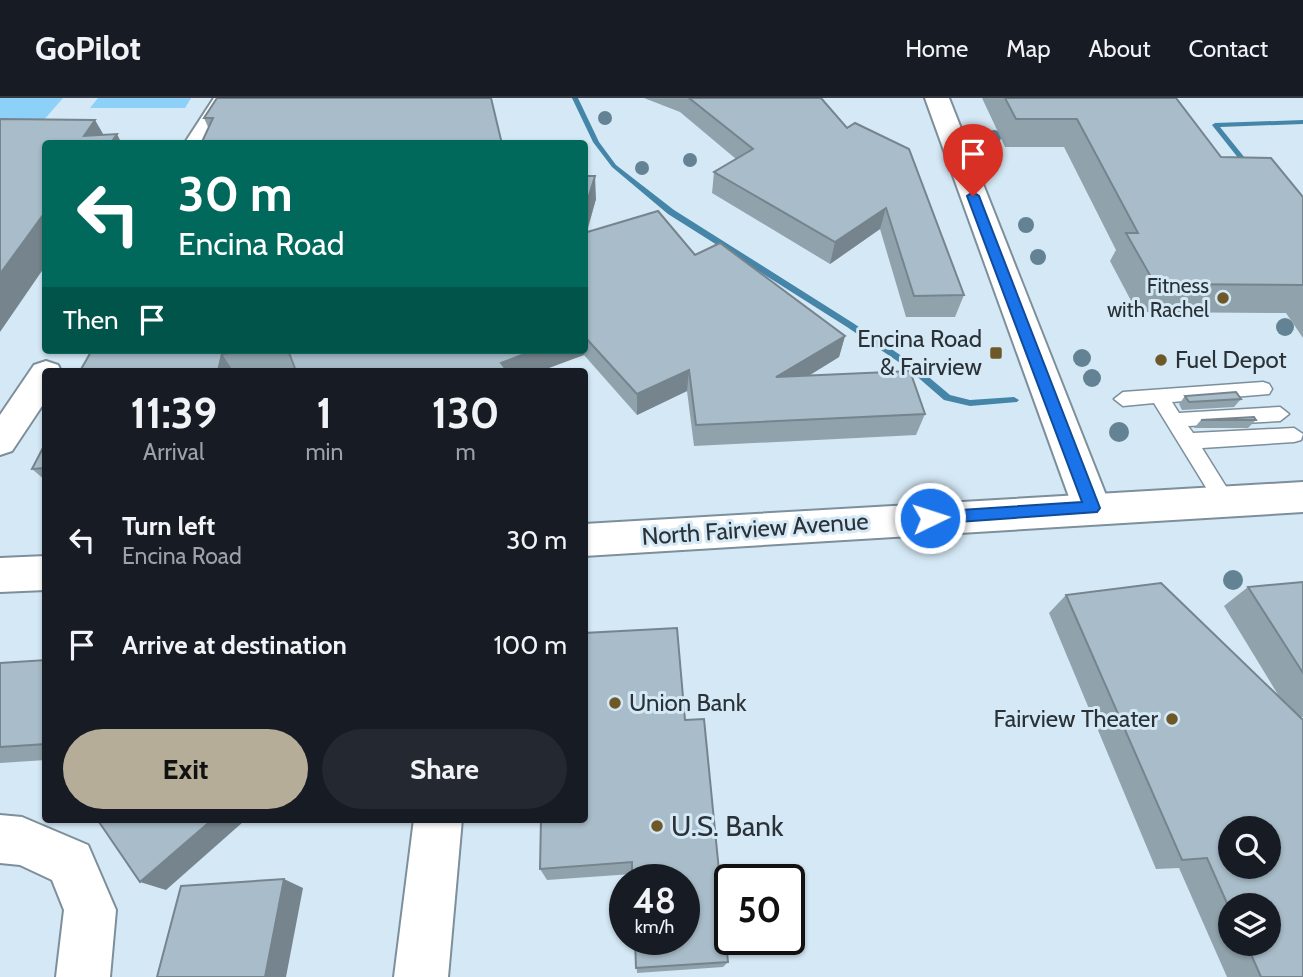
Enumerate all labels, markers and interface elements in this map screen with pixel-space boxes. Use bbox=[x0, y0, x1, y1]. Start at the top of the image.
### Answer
text: GoPilot bbox=[35, 28, 141, 68]
text: Home bbox=[905, 34, 968, 63]
text: Map bbox=[1006, 34, 1051, 63]
text: About bbox=[1089, 34, 1151, 63]
text: Contact bbox=[1189, 34, 1268, 63]
pin bbox=[943, 124, 1003, 196]
icon: arrive bbox=[954, 135, 992, 173]
text: 30 m bbox=[178, 164, 293, 223]
icon: left bbox=[63, 168, 154, 259]
text: Encina Road bbox=[178, 224, 345, 263]
place label: Fitness with Rachel bbox=[1107, 273, 1209, 322]
marker: Fitness with Rachel bbox=[1215, 290, 1231, 306]
icon: arrive bbox=[133, 301, 171, 339]
text: Then bbox=[63, 304, 119, 336]
place label: Encina Road & Fairview bbox=[857, 324, 983, 381]
marker: Encina Road & Fairview bbox=[988, 345, 1004, 361]
place label: Fuel Depot bbox=[1175, 345, 1287, 374]
marker: Fuel Depot bbox=[1153, 352, 1169, 368]
text: 11:39 bbox=[130, 387, 217, 439]
text: 1 bbox=[317, 387, 332, 439]
text: 130 bbox=[432, 387, 500, 439]
text: Arrival bbox=[143, 438, 204, 466]
text: min bbox=[305, 438, 343, 466]
text: m bbox=[456, 438, 476, 466]
position arrow bbox=[893, 481, 967, 555]
street label: North Fairview Avenue bbox=[641, 506, 869, 551]
text: Turn left bbox=[122, 510, 215, 542]
icon: left bbox=[63, 521, 101, 559]
text: 30 m bbox=[506, 524, 567, 556]
text: Encina Road bbox=[122, 542, 242, 570]
icon: arrive bbox=[63, 626, 101, 664]
text: Arrive at destination bbox=[122, 629, 347, 661]
text: 100 m bbox=[494, 629, 567, 661]
place label: Union Bank bbox=[629, 688, 747, 717]
marker: Union Bank bbox=[607, 695, 623, 711]
place label: Fairview Theater bbox=[994, 704, 1158, 733]
marker: Fairview Theater bbox=[1164, 711, 1180, 727]
button: Exit bbox=[63, 729, 308, 809]
button: Share bbox=[322, 729, 567, 809]
place label: U.S. Bank bbox=[671, 809, 784, 843]
map controls bbox=[1218, 816, 1281, 956]
button: search bbox=[1218, 816, 1281, 879]
marker: U.S. Bank bbox=[649, 818, 665, 834]
speed limit sign: 50 bbox=[714, 864, 805, 955]
text: 48 bbox=[633, 879, 676, 922]
button: layers bbox=[1218, 893, 1281, 956]
text: km/h bbox=[635, 916, 674, 938]

